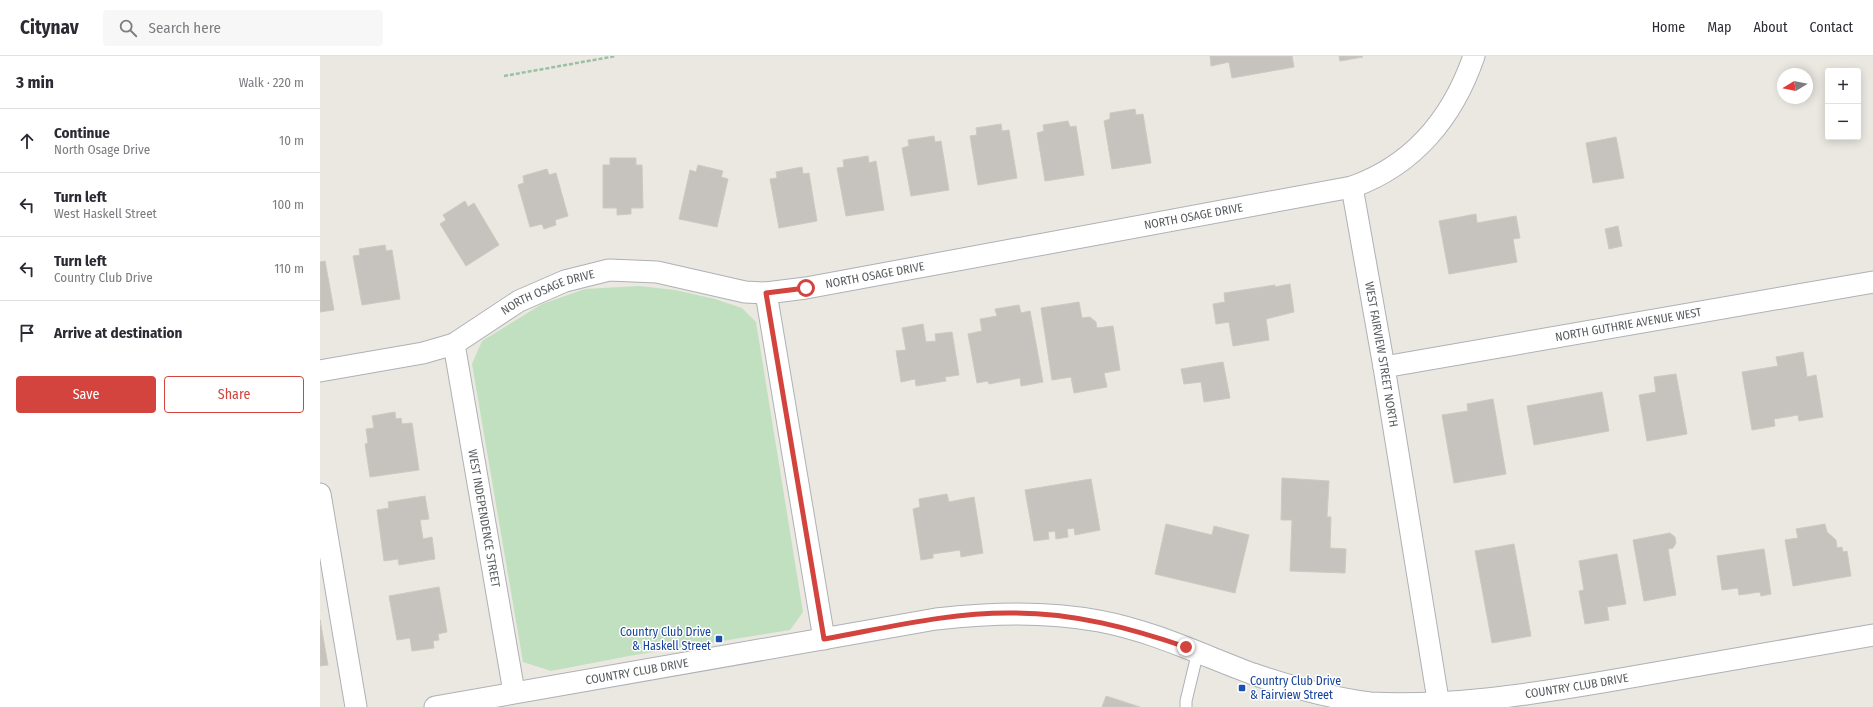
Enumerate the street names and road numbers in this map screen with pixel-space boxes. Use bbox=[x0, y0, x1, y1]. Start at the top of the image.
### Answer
street label: NORTH OSAGE DRIVE bbox=[1143, 200, 1244, 232]
street label: NORTH OSAGE DRIVE bbox=[824, 259, 926, 291]
street label: NORTH OSAGE DRIVE bbox=[499, 267, 596, 318]
street label: WEST FAIRVIEW STREET NORTH bbox=[1362, 281, 1401, 428]
street label: NORTH GUTHRIE AVENUE WEST bbox=[1554, 305, 1703, 344]
street label: WEST INDEPENDENCE STREET bbox=[465, 448, 503, 589]
street label: COUNTRY CLUB DRIVE bbox=[584, 656, 690, 687]
street label: COUNTRY CLUB DRIVE bbox=[1524, 671, 1630, 701]

